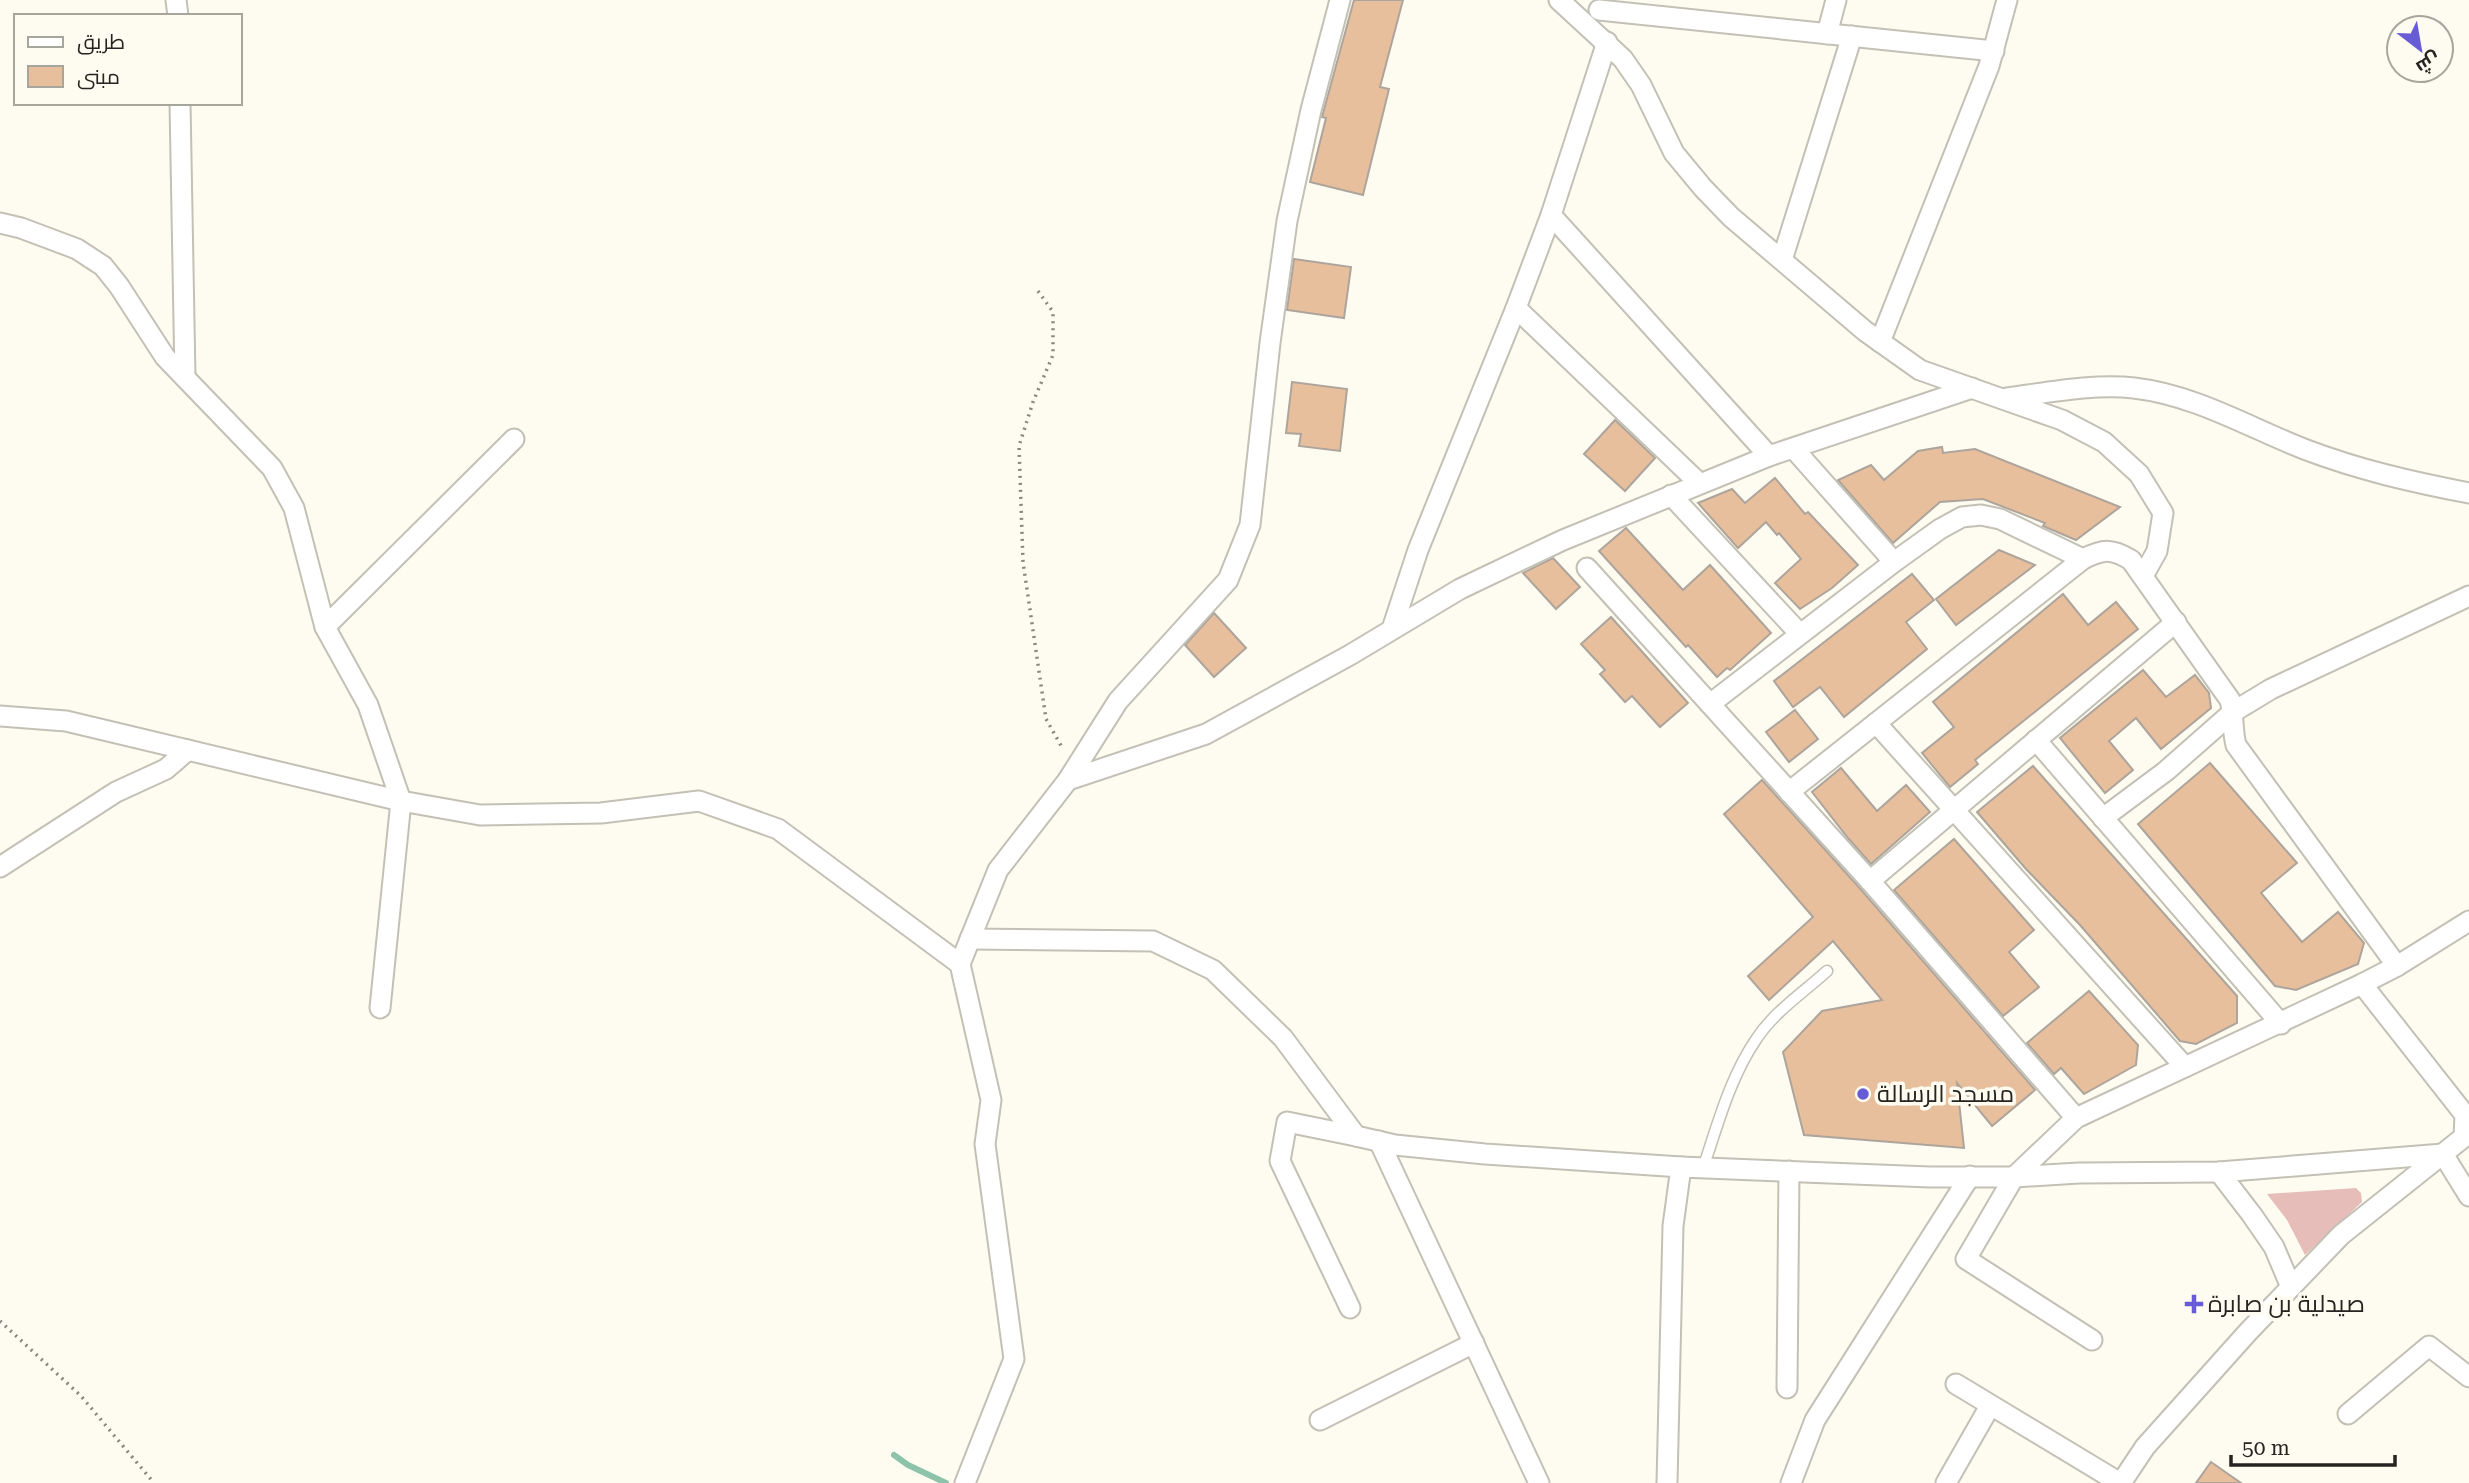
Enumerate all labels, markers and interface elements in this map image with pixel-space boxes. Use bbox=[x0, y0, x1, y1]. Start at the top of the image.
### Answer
legend bbox=[14, 14, 242, 105]
north arrow bbox=[2385, 14, 2455, 84]
text: طريق bbox=[77, 30, 125, 55]
text: ش bbox=[2412, 47, 2445, 79]
text: مبنى bbox=[77, 65, 120, 90]
place label: مسجد الرسالة bbox=[1877, 1080, 2014, 1108]
marker: مسجد الرسالة bbox=[1855, 1086, 1871, 1102]
place label: صيدلية بن صابرة bbox=[2208, 1290, 2365, 1318]
marker: صيدلية بن صابرة bbox=[2186, 1296, 2202, 1312]
scale bar bbox=[2231, 1424, 2396, 1468]
text: 50 m bbox=[2242, 1436, 2290, 1460]

